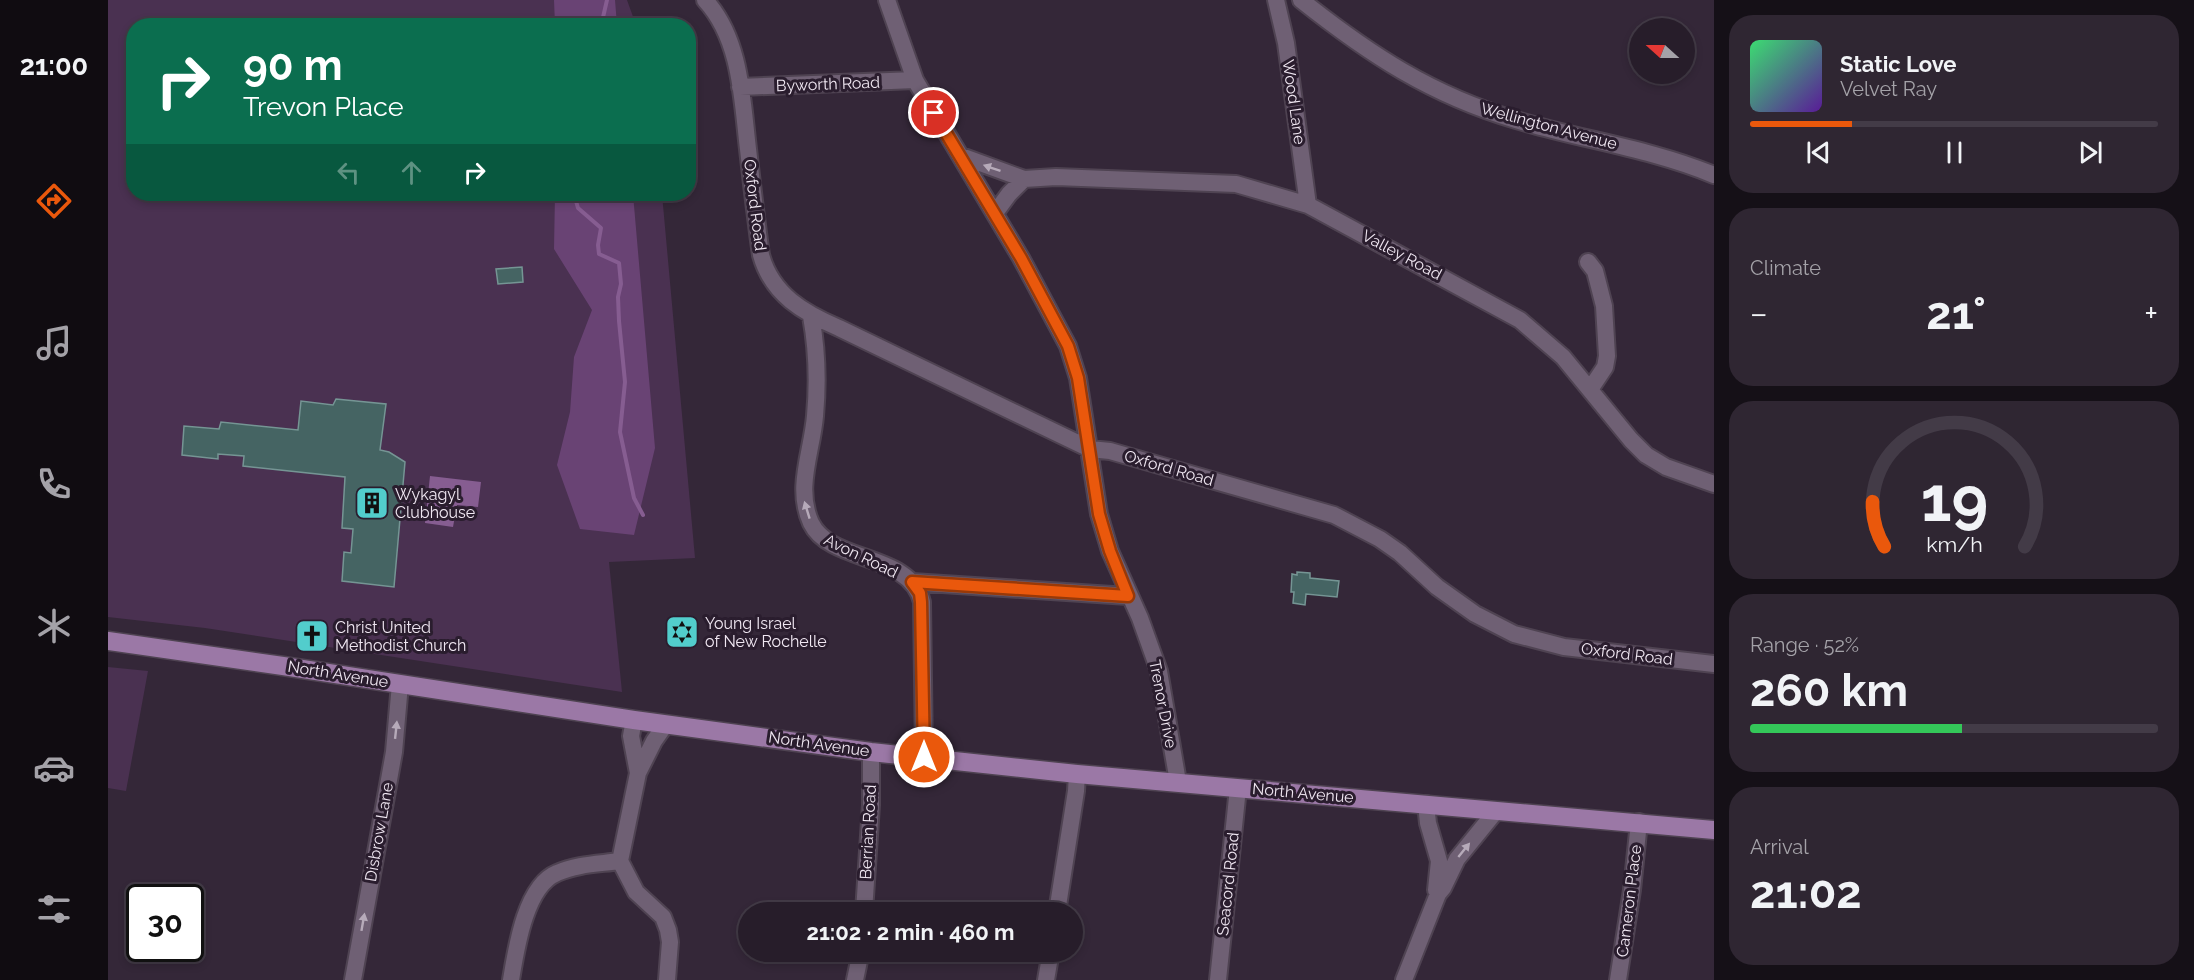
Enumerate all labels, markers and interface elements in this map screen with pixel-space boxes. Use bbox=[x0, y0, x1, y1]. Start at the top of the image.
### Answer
north arrow bbox=[1629, 18, 1695, 84]
map controls bbox=[1629, 18, 1695, 84]
text: 90 m bbox=[243, 41, 343, 90]
icon: right bbox=[144, 42, 222, 120]
text: 21:00 bbox=[20, 50, 88, 81]
text: Static Love bbox=[1840, 51, 1957, 77]
street label: Wood Lane bbox=[1279, 58, 1309, 146]
street label: Byworth Road bbox=[776, 73, 880, 95]
text: Velvet Ray bbox=[1840, 77, 1937, 101]
pin bbox=[908, 87, 959, 138]
text: Trevon Place bbox=[243, 91, 404, 122]
icon: arrive bbox=[917, 96, 950, 129]
street label: Wellington Avenue bbox=[1479, 99, 1619, 153]
icon: previous bbox=[1802, 136, 1835, 169]
icon: pause bbox=[1938, 136, 1971, 169]
icon: next bbox=[2074, 136, 2107, 169]
icon: left bbox=[332, 156, 365, 189]
icon: ahead bbox=[395, 156, 428, 189]
icon: right bbox=[458, 156, 491, 189]
street label: Oxford Road bbox=[740, 158, 770, 252]
one-way arrow bbox=[983, 163, 1001, 172]
icon: directions bbox=[33, 180, 75, 222]
street label: Valley Road bbox=[1359, 226, 1445, 284]
text: Climate bbox=[1750, 256, 1821, 280]
text: 21° bbox=[1926, 287, 1986, 340]
text: − bbox=[1750, 294, 1768, 333]
text: + bbox=[2144, 294, 2158, 333]
icon: music bbox=[33, 322, 75, 364]
street label: Oxford Road bbox=[1122, 446, 1216, 490]
text: 19 bbox=[1920, 462, 1988, 536]
icon: phone bbox=[33, 463, 75, 505]
building icon: Wykagyl Clubhouse bbox=[354, 485, 390, 521]
place label: Wykagyl Clubhouse bbox=[395, 485, 475, 522]
one-way arrow bbox=[802, 501, 811, 519]
street label: Avon Road bbox=[821, 530, 901, 582]
text: km/h bbox=[1926, 532, 1982, 557]
icon: climate bbox=[33, 605, 75, 647]
synagogue icon: Young Israel of New Rochelle bbox=[664, 614, 700, 650]
place label: Young Israel of New Rochelle bbox=[705, 614, 827, 651]
church icon: Christ United Methodist Church bbox=[294, 618, 330, 654]
place label: Christ United Methodist Church bbox=[335, 618, 466, 655]
text: Range · 52% bbox=[1750, 633, 1859, 657]
street label: Oxford Road bbox=[1580, 639, 1674, 669]
street label: North Avenue bbox=[286, 657, 390, 691]
street label: Trenor Drive bbox=[1145, 658, 1181, 750]
text: 260 km bbox=[1750, 664, 1908, 717]
one-way arrow bbox=[391, 721, 401, 740]
position arrow bbox=[892, 725, 956, 789]
street label: North Avenue bbox=[767, 728, 871, 760]
icon: car bbox=[33, 747, 75, 789]
street label: North Avenue bbox=[1251, 779, 1355, 807]
street label: Disbrow Lane bbox=[361, 781, 397, 883]
street label: Berrian Road bbox=[856, 784, 880, 880]
street label: Seacord Road bbox=[1213, 831, 1243, 937]
text: Arrival bbox=[1750, 835, 1809, 859]
one-way arrow bbox=[1457, 843, 1470, 858]
street label: Cameron Place bbox=[1613, 844, 1645, 958]
text: 21:02 bbox=[1750, 866, 1862, 919]
speed limit sign: 30 bbox=[126, 884, 204, 962]
icon: filters bbox=[33, 888, 75, 930]
one-way arrow bbox=[359, 913, 368, 932]
text: 21:02 · 2 min · 460 m bbox=[807, 919, 1014, 945]

